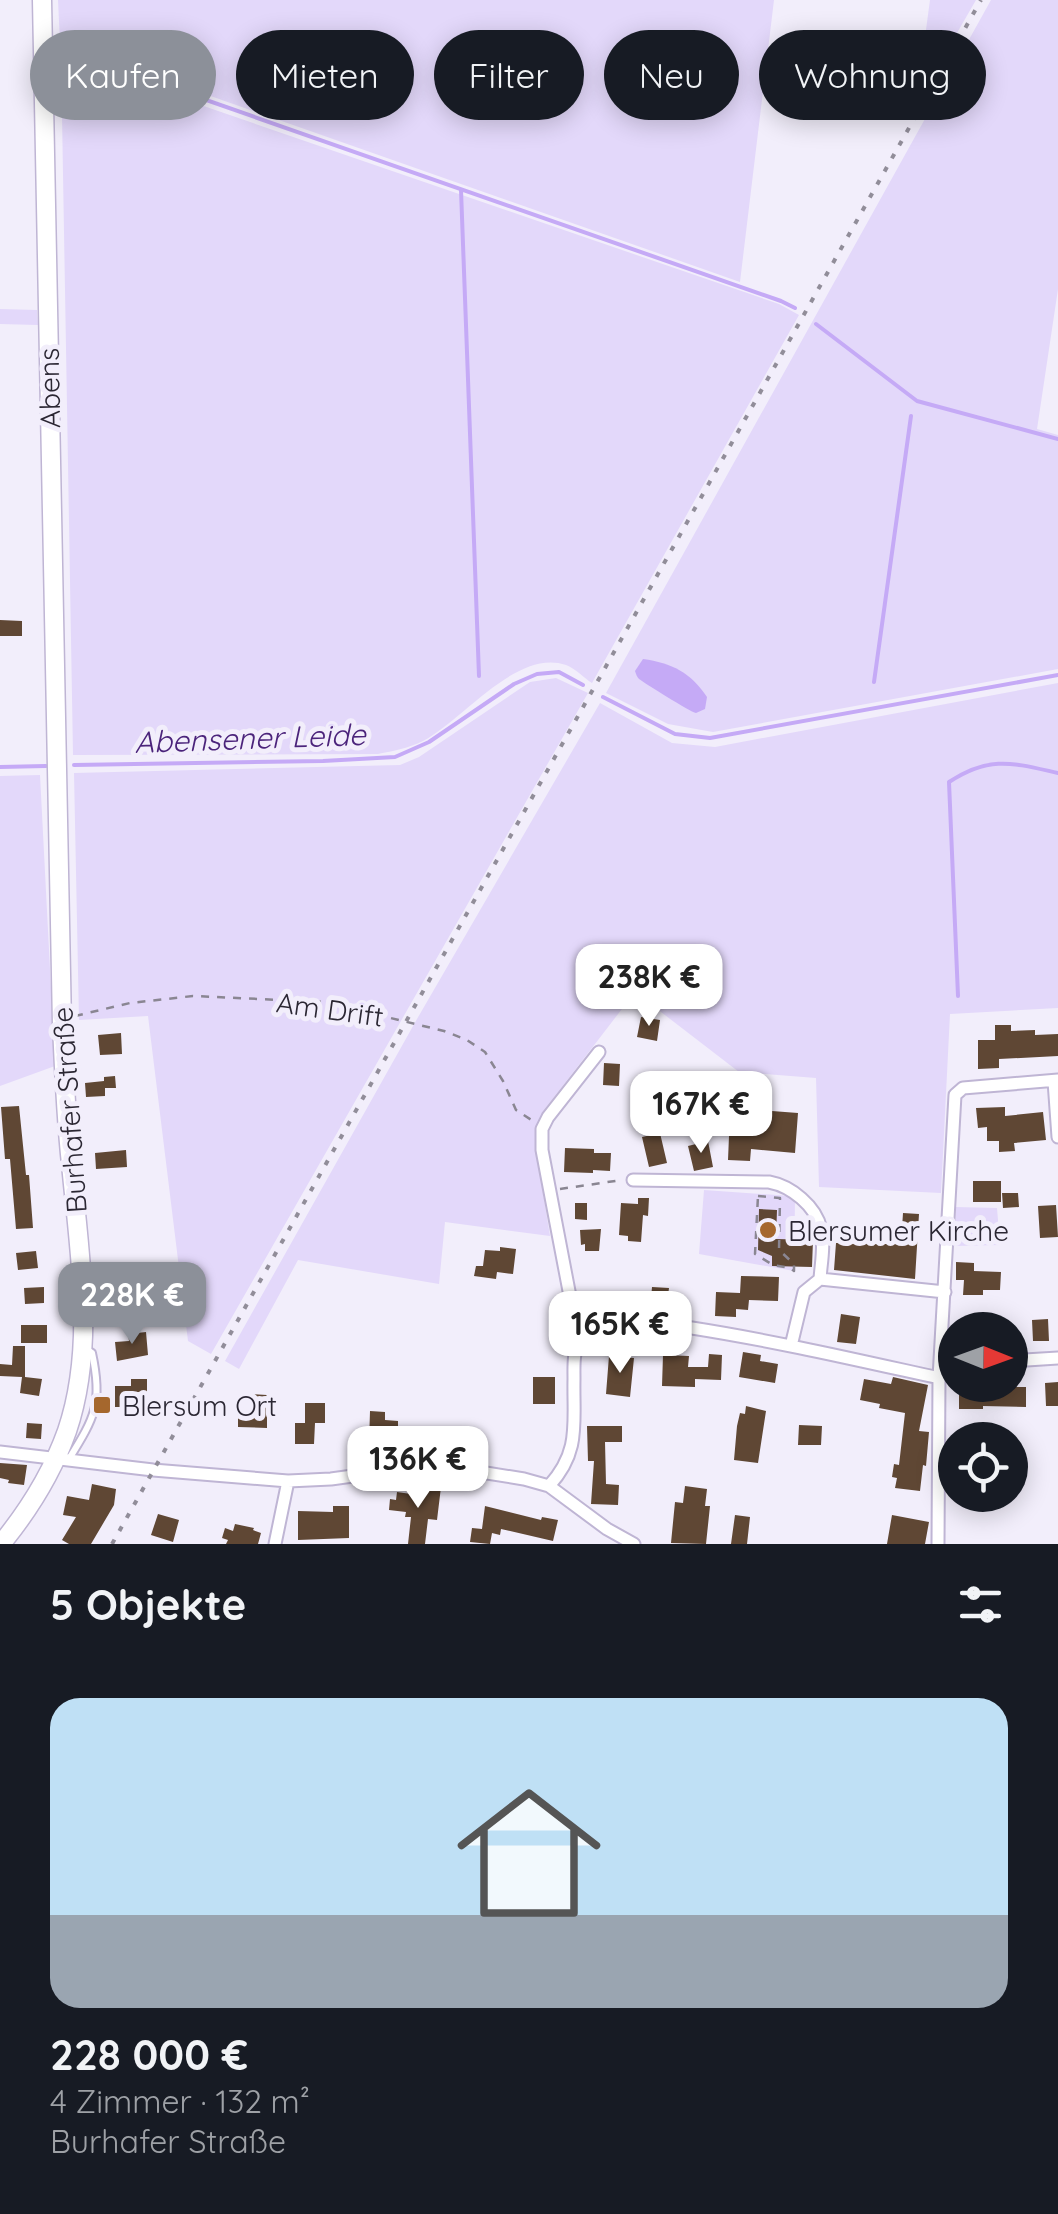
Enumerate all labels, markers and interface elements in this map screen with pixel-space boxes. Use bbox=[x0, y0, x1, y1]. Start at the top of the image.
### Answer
chip: Kaufen bbox=[30, 30, 216, 120]
chip: Mieten bbox=[236, 30, 414, 120]
chip: Filter bbox=[434, 30, 584, 120]
chip: Neu bbox=[604, 30, 739, 120]
chip: Wohnung bbox=[759, 30, 986, 120]
street label: Abens bbox=[31, 348, 67, 428]
water label: Abensener Leide bbox=[134, 715, 367, 761]
pin: 238K € bbox=[568, 944, 730, 1029]
text: 238K € bbox=[598, 956, 700, 996]
street label: Am Drift bbox=[274, 984, 386, 1034]
street label: Burhafer Straße bbox=[44, 1006, 94, 1214]
pin: 167K € bbox=[620, 1071, 782, 1156]
text: 167K € bbox=[652, 1083, 750, 1123]
place label: Blersumer Kirche bbox=[788, 1213, 1009, 1248]
marker: Blersumer Kirche bbox=[757, 1219, 779, 1241]
pin: 228K € bbox=[51, 1262, 213, 1347]
text: 228K € bbox=[80, 1274, 184, 1314]
pin: 165K € bbox=[539, 1291, 701, 1376]
text: 165K € bbox=[571, 1303, 669, 1343]
north arrow bbox=[938, 1312, 1028, 1402]
map controls bbox=[938, 1312, 1028, 1512]
place label: Blersum Ort bbox=[122, 1388, 277, 1423]
marker: Blersum Ort bbox=[91, 1394, 113, 1416]
button: locate bbox=[938, 1422, 1028, 1512]
pin: 136K € bbox=[337, 1426, 499, 1511]
text: 136K € bbox=[369, 1438, 467, 1478]
icon: filters bbox=[953, 1577, 1008, 1632]
text: 5 Objekte bbox=[50, 1578, 246, 1631]
icon: home bbox=[439, 1763, 619, 1943]
text: 228 000 € bbox=[50, 2028, 248, 2081]
text: 4 Zimmer · 132 m² bbox=[50, 2081, 310, 2121]
text: Burhafer Straße bbox=[50, 2121, 286, 2161]

